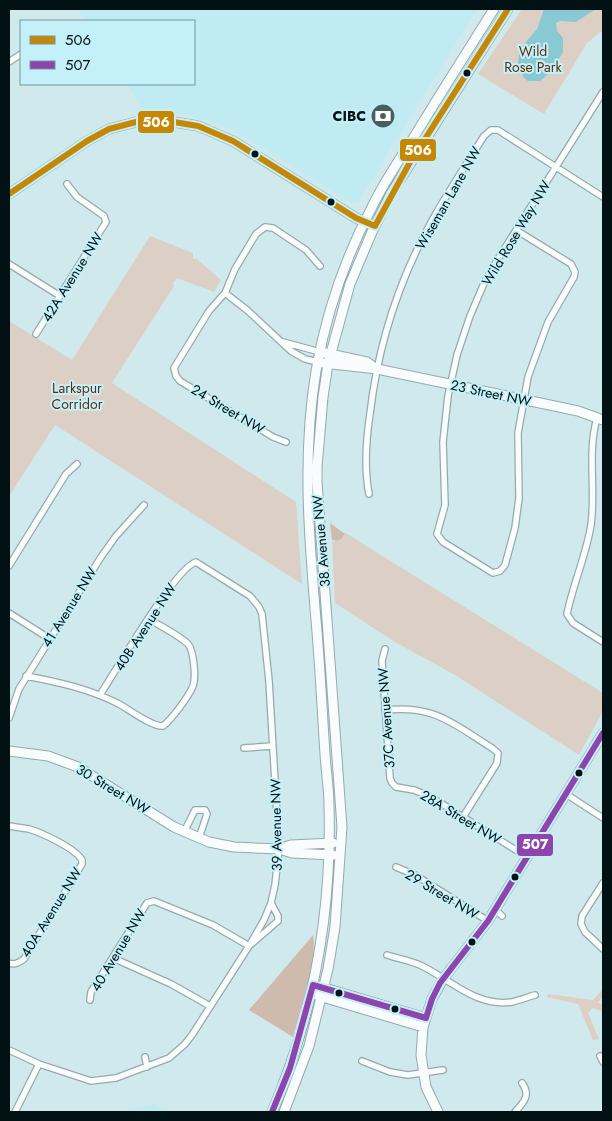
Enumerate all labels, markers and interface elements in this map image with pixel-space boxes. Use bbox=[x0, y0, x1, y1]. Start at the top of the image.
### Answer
legend bbox=[20, 20, 195, 85]
text: 506 bbox=[65, 29, 91, 51]
park label: Wild Rose Park bbox=[504, 41, 563, 77]
text: 507 bbox=[65, 54, 90, 76]
unlabelled marker bbox=[462, 68, 472, 78]
bank icon: CIBC bbox=[370, 103, 396, 129]
place label: CIBC bbox=[333, 106, 366, 126]
line badge: 506 bbox=[137, 110, 175, 134]
text: 506 bbox=[142, 112, 170, 132]
line badge: 506 bbox=[399, 138, 437, 162]
text: 506 bbox=[404, 140, 432, 160]
street label: Wiseman Lane NW bbox=[410, 143, 486, 253]
unlabelled marker bbox=[250, 149, 260, 159]
street label: Wild Rose Way NW bbox=[477, 176, 555, 289]
unlabelled marker bbox=[326, 197, 336, 207]
street label: 42A Avenue NW bbox=[36, 228, 108, 326]
street label: 23 Street NW bbox=[449, 375, 533, 411]
park label: Larkspur Corridor bbox=[52, 378, 103, 414]
street label: 24 Street NW bbox=[187, 379, 269, 439]
street label: 38 Avenue NW bbox=[307, 494, 335, 588]
street label: 41 Avenue NW bbox=[36, 563, 102, 651]
street label: 40B Avenue NW bbox=[109, 579, 181, 675]
street label: 37C Avenue NW bbox=[372, 667, 399, 769]
street label: 30 Street NW bbox=[72, 759, 154, 819]
unlabelled marker bbox=[574, 768, 584, 778]
street label: 39 Avenue NW bbox=[265, 778, 287, 871]
street label: 28A Street NW bbox=[417, 785, 505, 849]
line badge: 507 bbox=[516, 833, 554, 857]
text: 507 bbox=[522, 834, 549, 854]
street label: 40A Avenue NW bbox=[15, 863, 87, 961]
street label: 29 Street NW bbox=[401, 864, 483, 924]
unlabelled marker bbox=[510, 872, 520, 882]
street label: 40 Avenue NW bbox=[85, 905, 151, 995]
unlabelled marker bbox=[467, 937, 477, 947]
unlabelled marker bbox=[334, 988, 344, 998]
unlabelled marker bbox=[390, 1004, 400, 1014]

